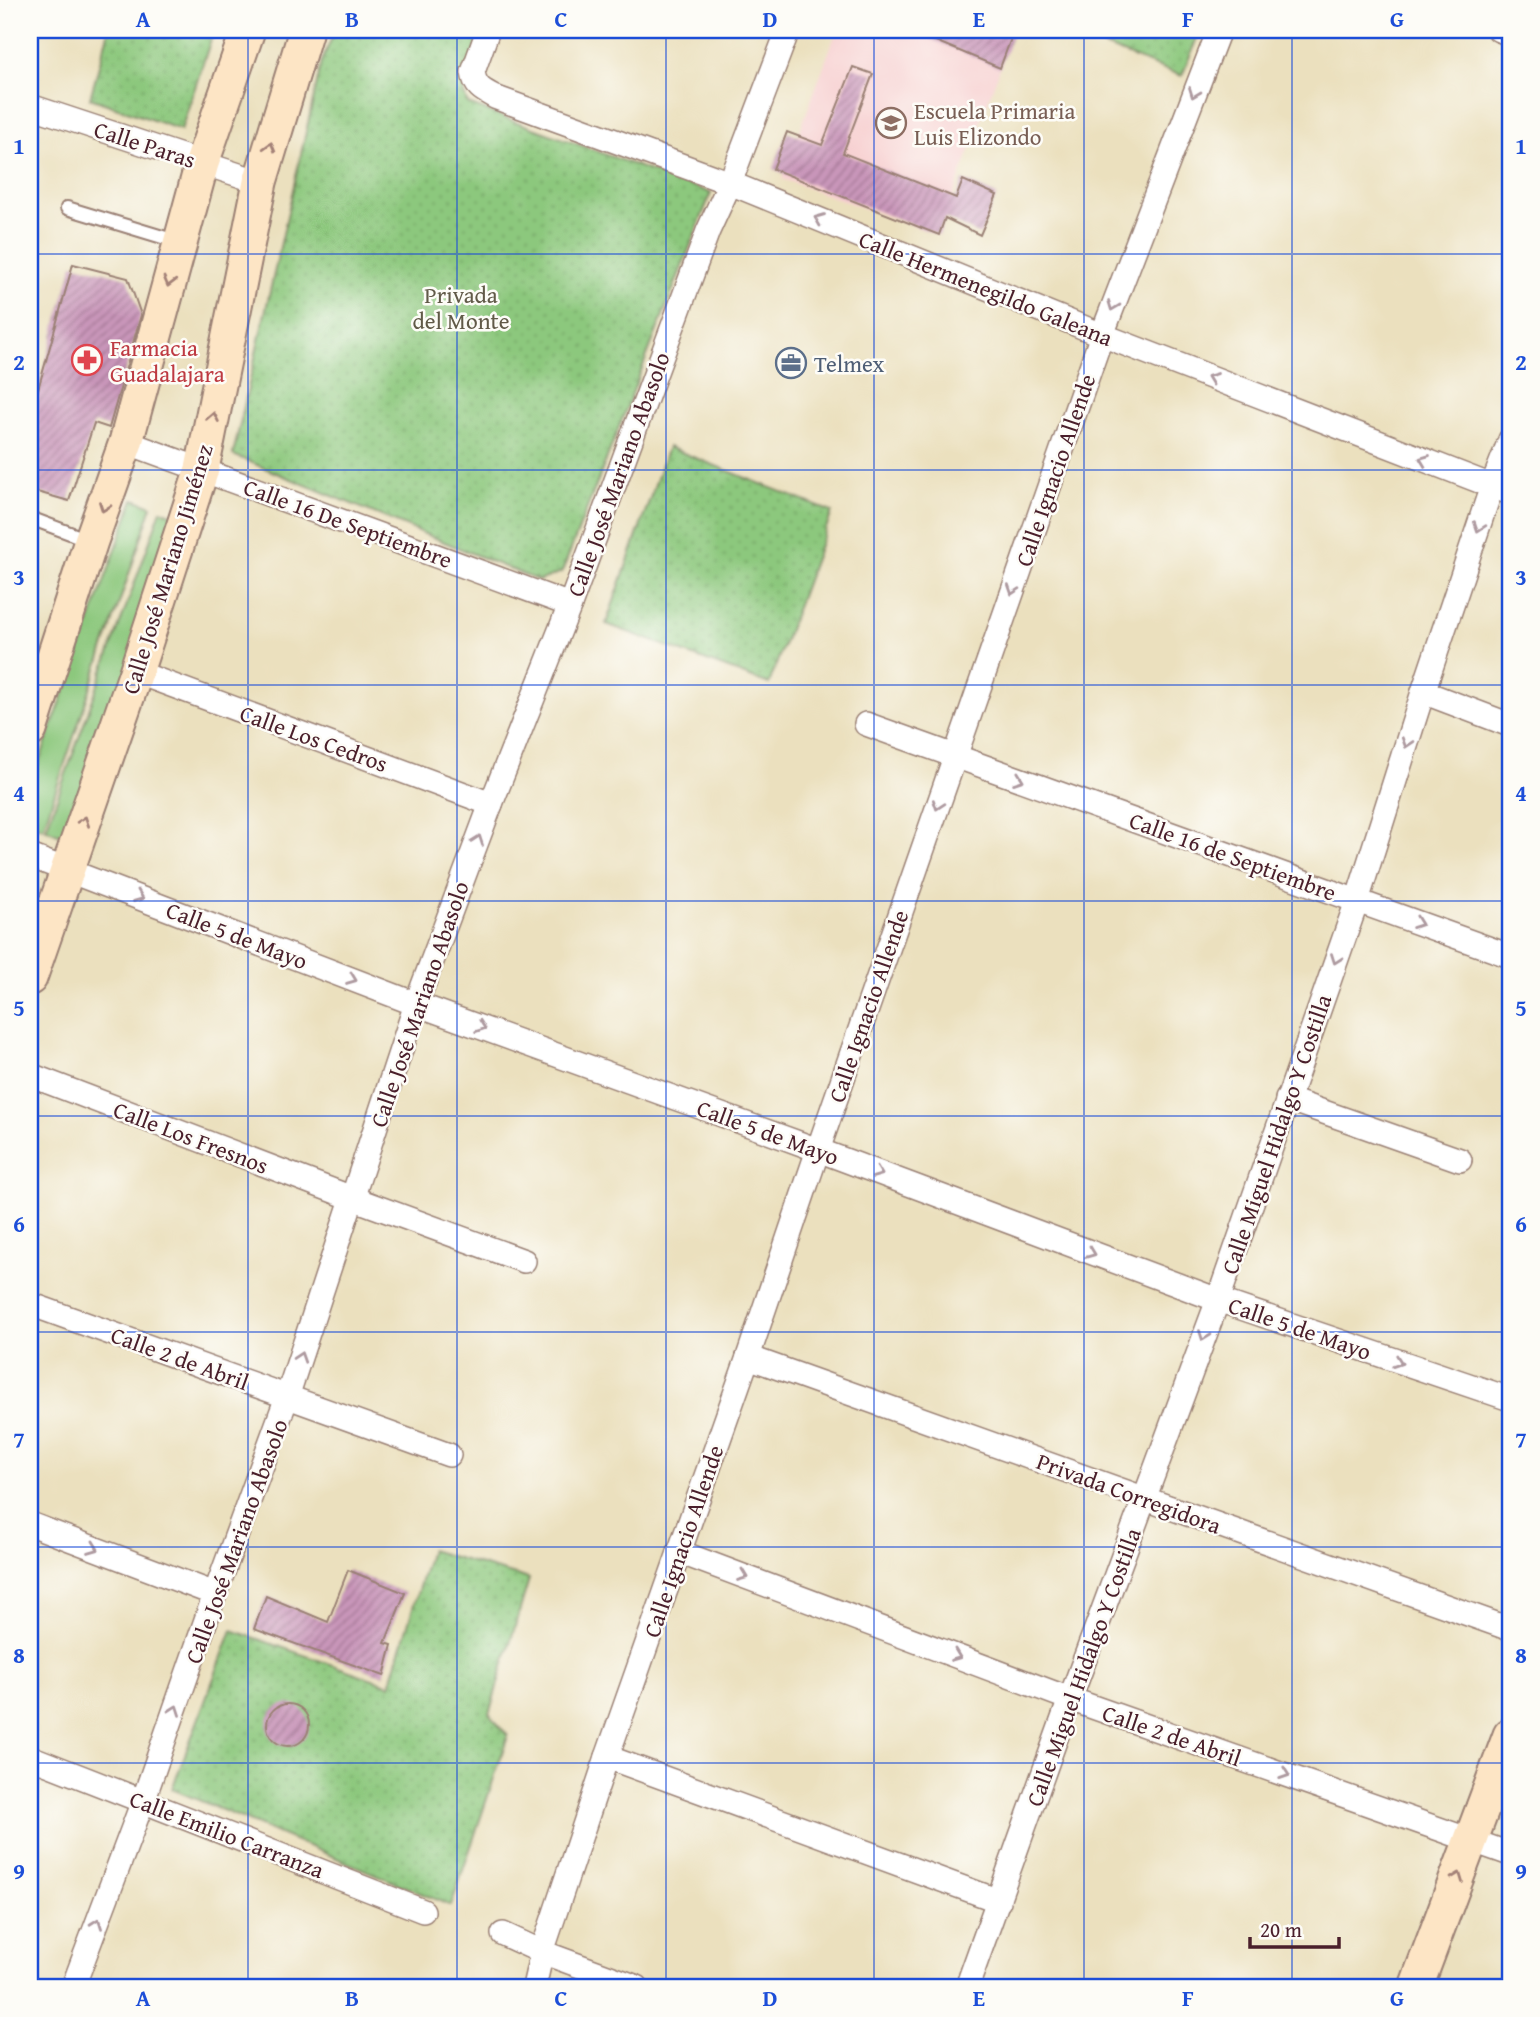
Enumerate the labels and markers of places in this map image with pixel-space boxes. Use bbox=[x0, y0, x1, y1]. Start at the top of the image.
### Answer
place label: Escuela Primaria Luis Elizondo bbox=[914, 94, 1075, 153]
school or university icon: Escuela Primaria Luis Elizondo bbox=[874, 106, 908, 140]
place label: Farmacia Guadalajara bbox=[110, 331, 225, 390]
pharmacy icon: Farmacia Guadalajara bbox=[70, 343, 104, 377]
office icon: Telmex bbox=[774, 346, 808, 380]
place label: Telmex bbox=[814, 347, 884, 380]

